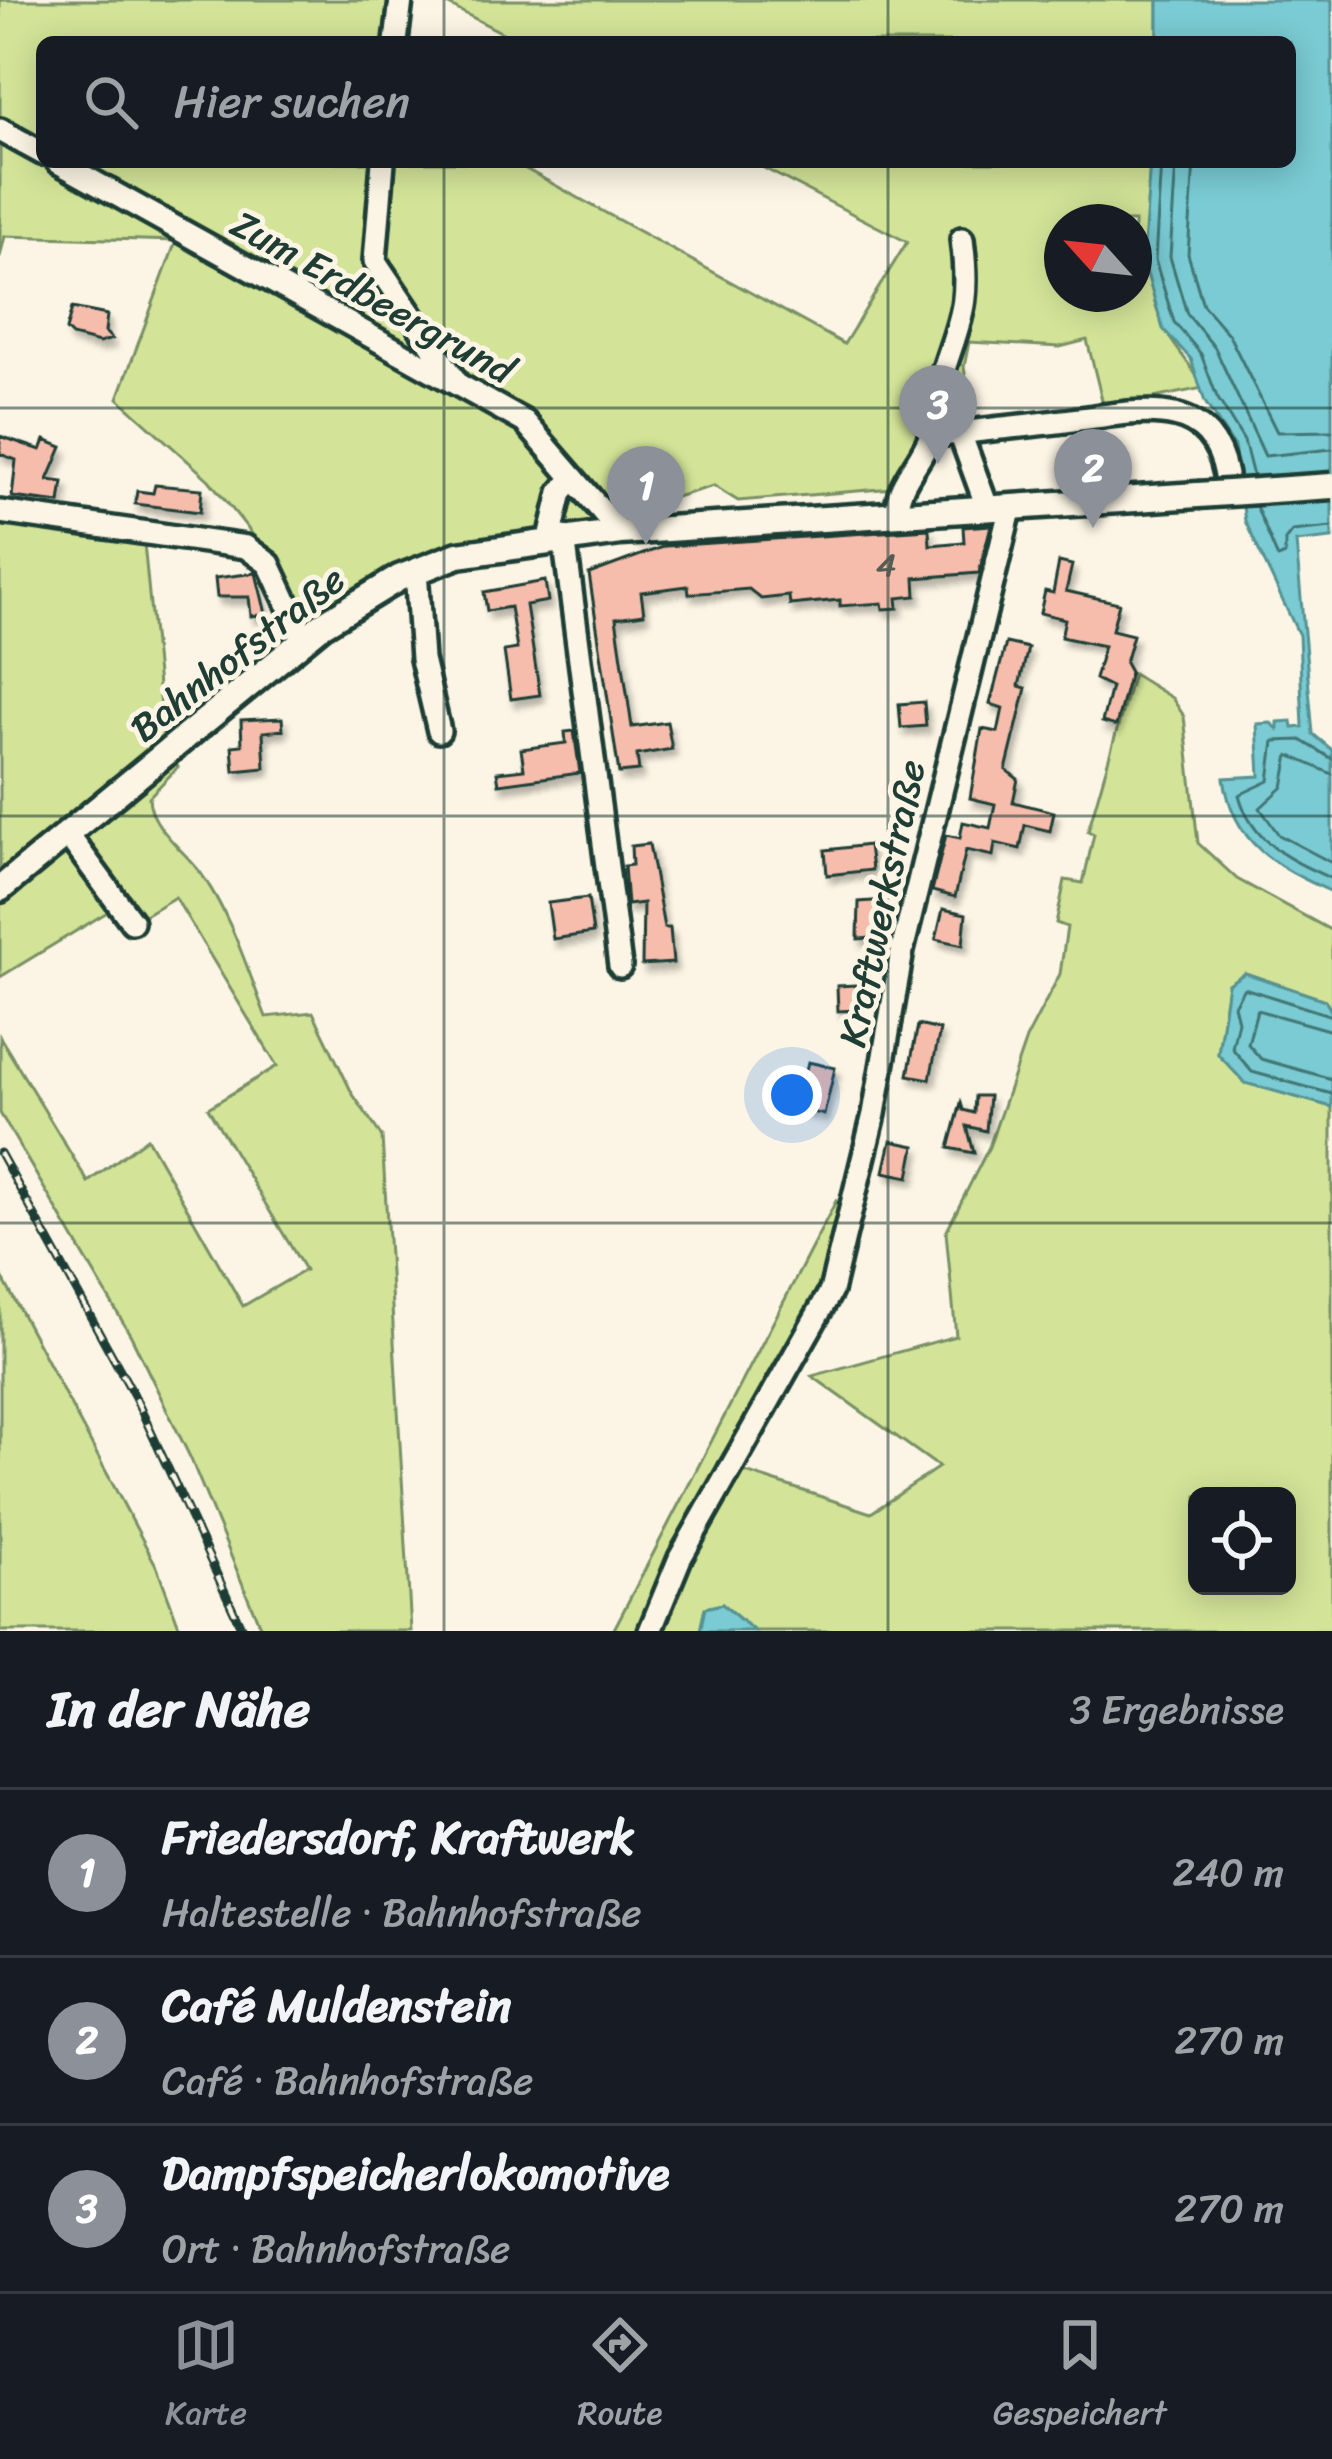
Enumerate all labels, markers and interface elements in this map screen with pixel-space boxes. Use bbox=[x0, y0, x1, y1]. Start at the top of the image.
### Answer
search box bbox=[36, 36, 1296, 168]
text: Hier suchen bbox=[174, 62, 410, 142]
icon: search bbox=[78, 69, 144, 135]
street label: Zum Erdbeergrund bbox=[218, 190, 530, 404]
north arrow bbox=[1044, 204, 1152, 312]
pin: 3 bbox=[899, 365, 977, 464]
pin: 2 bbox=[1054, 429, 1132, 528]
pin: 1 bbox=[607, 446, 685, 545]
house number: 4 bbox=[876, 536, 896, 594]
street label: Bahnhofstraße bbox=[114, 546, 361, 760]
street label: Kraftwerkstraße bbox=[817, 753, 946, 1053]
your location bbox=[762, 1065, 822, 1125]
map controls bbox=[1188, 1487, 1296, 1595]
button: locate bbox=[1188, 1487, 1296, 1595]
text: In der Nähe bbox=[48, 1664, 310, 1754]
text: 3 Ergebnisse bbox=[1070, 1675, 1284, 1744]
text: Friedersdorf, Kraftwerk bbox=[162, 1798, 634, 1878]
text: 1 bbox=[79, 1838, 95, 1907]
text: 240 m bbox=[1172, 1838, 1284, 1907]
text: Haltestelle · Bahnhofstraße bbox=[162, 1878, 642, 1947]
text: Café Muldenstein bbox=[162, 1966, 511, 2046]
text: 2 bbox=[76, 2006, 98, 2075]
text: 270 m bbox=[1174, 2006, 1284, 2075]
text: Café · Bahnhofstraße bbox=[162, 2046, 533, 2115]
text: Dampfspeicherlokomotive bbox=[162, 2134, 669, 2214]
text: 3 bbox=[76, 2174, 98, 2243]
text: 270 m bbox=[1174, 2174, 1284, 2243]
text: Ort · Bahnhofstraße bbox=[162, 2214, 510, 2283]
tab: Karte bbox=[165, 2312, 247, 2442]
tab: Route bbox=[577, 2312, 662, 2442]
tab: Gespeichert bbox=[993, 2312, 1167, 2442]

